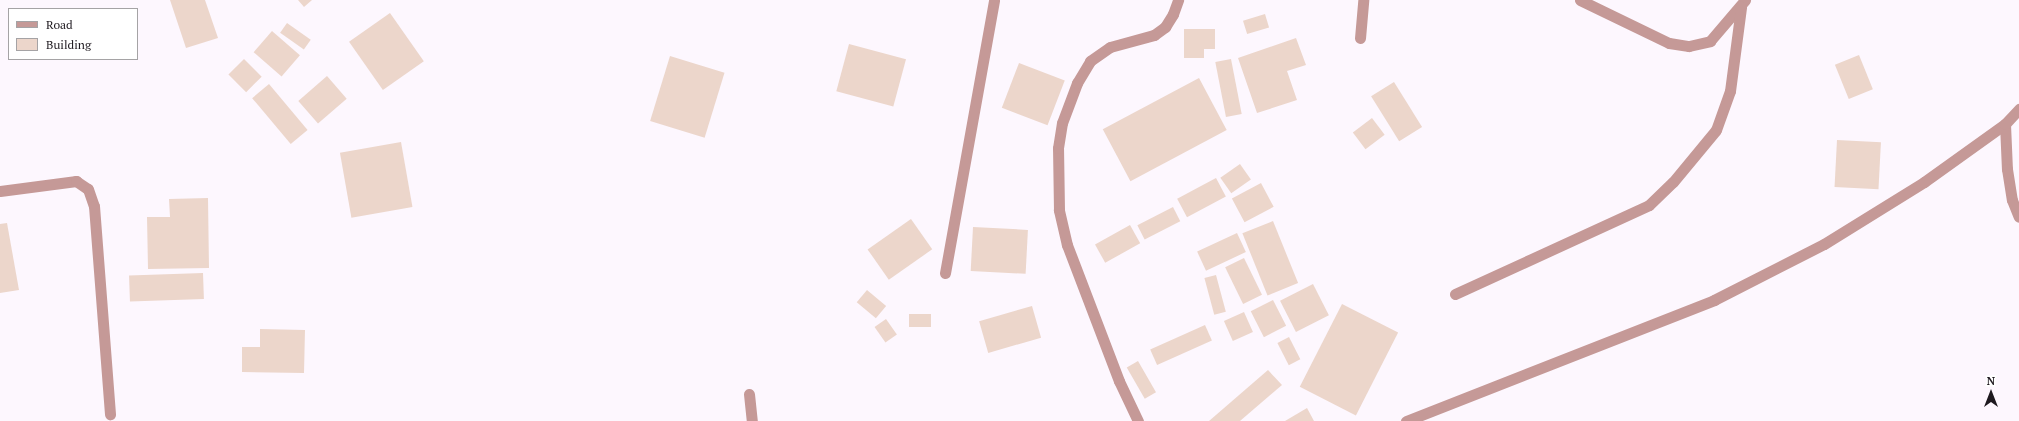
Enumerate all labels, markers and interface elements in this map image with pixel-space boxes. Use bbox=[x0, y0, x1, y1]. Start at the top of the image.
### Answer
legend bbox=[8, 8, 138, 60]
text: Road bbox=[46, 17, 73, 32]
text: Building bbox=[46, 37, 91, 52]
north arrow bbox=[1971, 373, 2011, 413]
text: N bbox=[1987, 374, 1995, 388]

